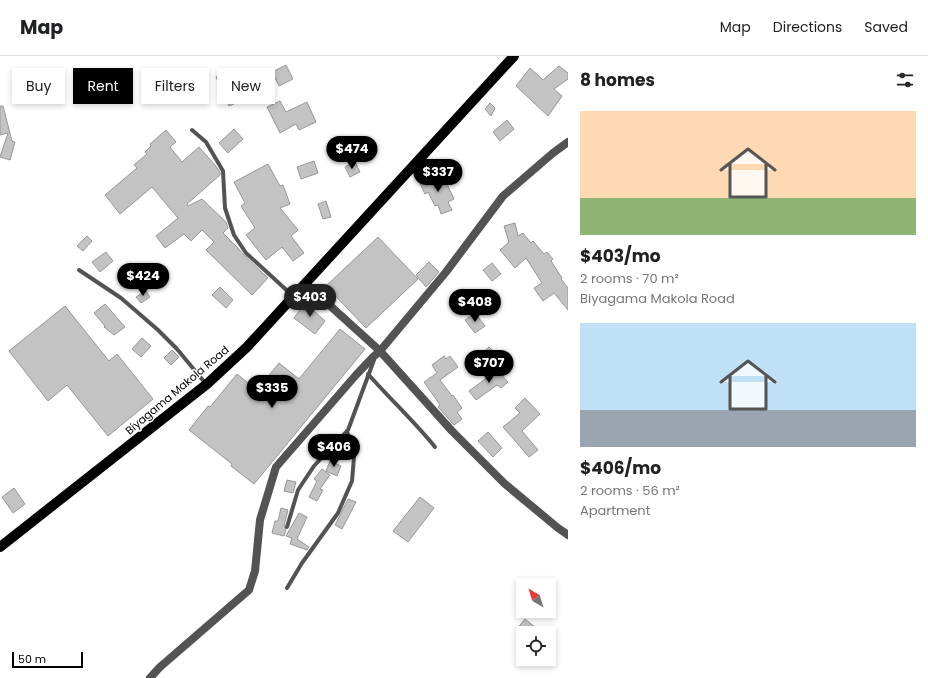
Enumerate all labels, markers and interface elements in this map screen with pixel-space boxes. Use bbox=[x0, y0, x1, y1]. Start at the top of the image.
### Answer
text: Map bbox=[20, 14, 63, 41]
text: Map bbox=[720, 17, 751, 37]
text: Directions bbox=[773, 17, 842, 37]
text: Saved bbox=[864, 17, 908, 37]
chip: Buy bbox=[12, 68, 65, 104]
chip: Rent bbox=[73, 68, 133, 104]
chip: Filters bbox=[141, 68, 209, 104]
chip: New bbox=[217, 68, 275, 104]
text: 8 homes bbox=[580, 68, 655, 92]
icon: filters bbox=[894, 69, 916, 91]
pin: $474 bbox=[328, 136, 376, 170]
icon: home bbox=[712, 137, 784, 209]
text: $474 bbox=[335, 139, 369, 158]
pin: $337 bbox=[414, 159, 462, 193]
text: $337 bbox=[422, 162, 454, 181]
text: $403/mo bbox=[580, 244, 661, 268]
pin: $424 bbox=[119, 263, 167, 297]
text: $424 bbox=[126, 266, 160, 285]
text: 2 rooms · 70 m² bbox=[580, 269, 679, 288]
pin: $403 bbox=[286, 284, 334, 318]
text: $403 bbox=[293, 287, 327, 306]
pin: $408 bbox=[451, 289, 499, 323]
text: Biyagama Makola Road bbox=[580, 289, 735, 308]
text: $408 bbox=[458, 292, 492, 311]
street label: Biyagama Makola Road bbox=[122, 342, 232, 438]
icon: home bbox=[712, 349, 784, 421]
pin: $707 bbox=[465, 350, 513, 384]
text: $707 bbox=[474, 353, 504, 372]
pin: $335 bbox=[248, 375, 296, 409]
text: $335 bbox=[256, 378, 288, 397]
pin: $406 bbox=[310, 434, 358, 468]
text: $406 bbox=[317, 437, 351, 456]
text: $406/mo bbox=[580, 456, 661, 480]
text: 2 rooms · 56 m² bbox=[580, 481, 680, 500]
text: Apartment bbox=[580, 501, 650, 520]
north arrow bbox=[516, 578, 556, 618]
map controls bbox=[516, 578, 556, 666]
button: locate bbox=[516, 626, 556, 666]
scale bar bbox=[12, 650, 83, 669]
text: 50 m bbox=[18, 651, 46, 667]

